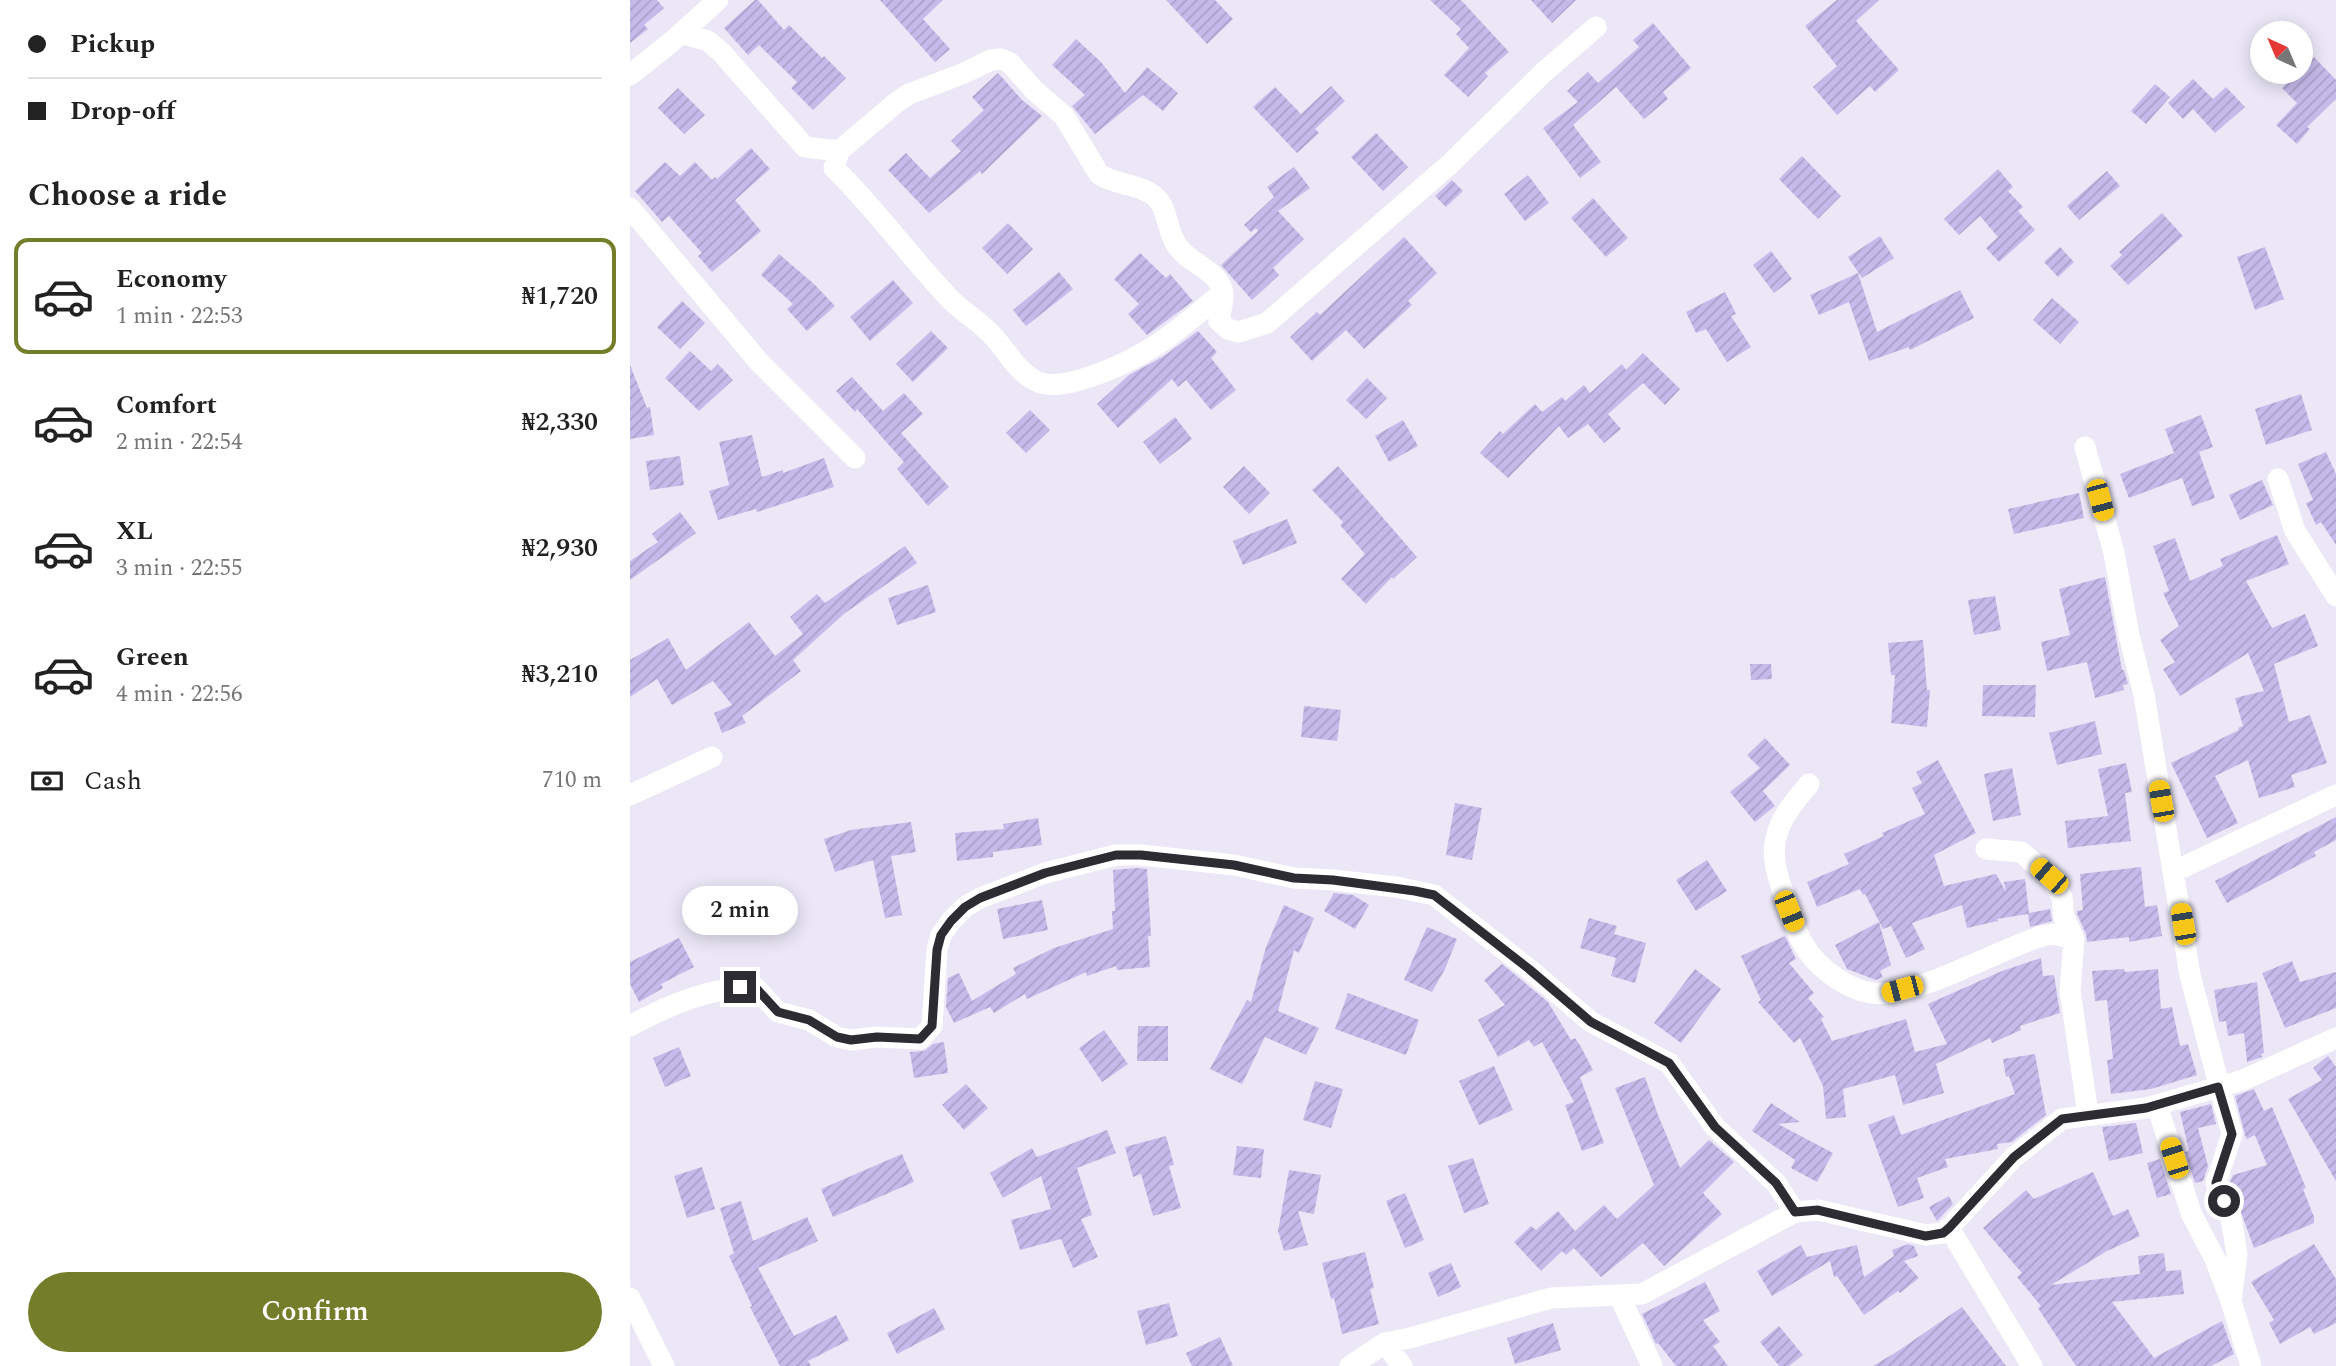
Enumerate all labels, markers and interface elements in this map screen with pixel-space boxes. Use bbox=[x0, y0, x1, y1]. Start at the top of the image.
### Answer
north arrow bbox=[2250, 21, 2314, 84]
map controls bbox=[2250, 21, 2313, 84]
text: Pickup bbox=[70, 24, 155, 64]
text: Drop-off bbox=[70, 91, 175, 131]
text: Choose a ride bbox=[28, 171, 227, 220]
text: Economy bbox=[116, 259, 226, 299]
icon: car bbox=[32, 265, 95, 328]
text: ₦1,720 bbox=[522, 276, 598, 316]
text: 1 min · 22:53 bbox=[116, 299, 243, 334]
text: Comfort bbox=[116, 385, 217, 425]
icon: car bbox=[32, 391, 95, 454]
text: ₦2,330 bbox=[522, 402, 598, 442]
text: 2 min · 22:54 bbox=[116, 425, 243, 460]
car bbox=[2085, 477, 2116, 523]
text: XL bbox=[116, 511, 153, 551]
icon: car bbox=[32, 517, 95, 580]
text: ₦2,930 bbox=[522, 528, 598, 568]
text: 3 min · 22:55 bbox=[116, 551, 243, 586]
text: Green bbox=[116, 637, 189, 677]
icon: car bbox=[32, 643, 95, 706]
text: ₦3,210 bbox=[522, 654, 598, 694]
text: 4 min · 22:56 bbox=[116, 677, 243, 712]
text: Cash bbox=[84, 761, 142, 801]
icon: cash bbox=[28, 762, 66, 800]
text: 710 m bbox=[542, 763, 602, 798]
car bbox=[2148, 778, 2175, 824]
car bbox=[2027, 854, 2072, 898]
callout: 2 min bbox=[682, 886, 798, 934]
car bbox=[1772, 888, 1807, 934]
text: 2 min bbox=[710, 893, 770, 928]
car bbox=[2170, 901, 2197, 947]
route end bbox=[724, 971, 756, 1003]
car bbox=[1879, 973, 1926, 1005]
car bbox=[2158, 1135, 2191, 1181]
route start bbox=[2208, 1185, 2240, 1217]
button: Confirm bbox=[28, 1272, 602, 1352]

